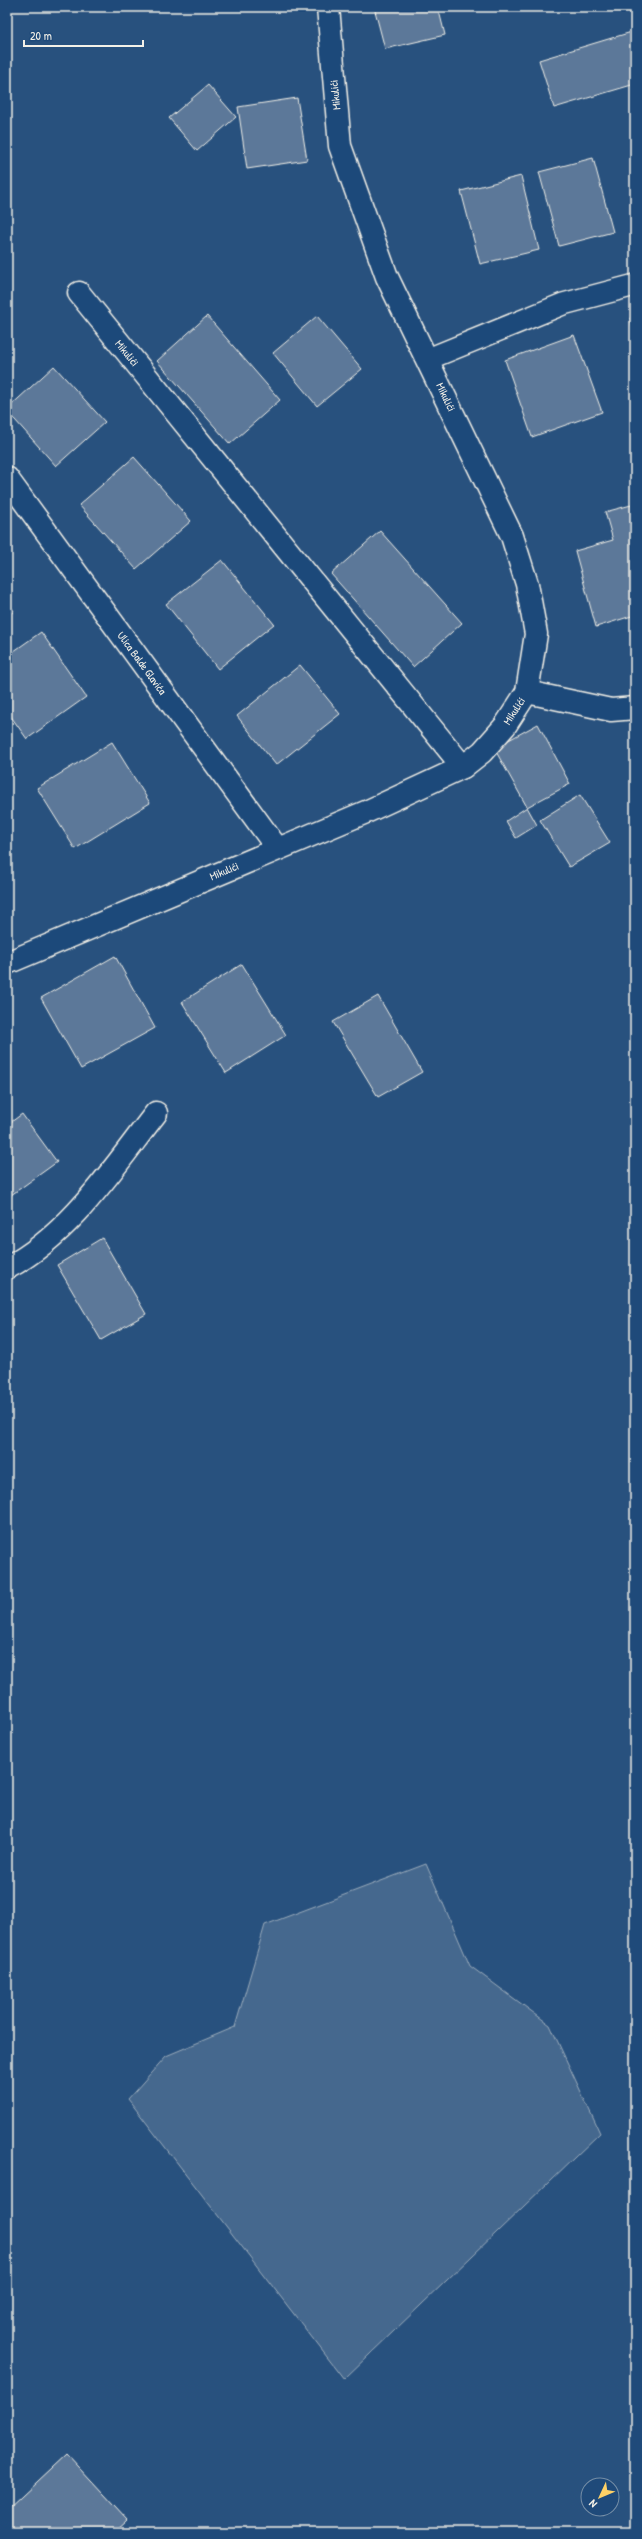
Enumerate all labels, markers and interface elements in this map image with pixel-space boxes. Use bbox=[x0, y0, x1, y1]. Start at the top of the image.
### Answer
scale bar bbox=[24, 22, 143, 48]
text: 20 m bbox=[30, 27, 52, 44]
street label: Mikulići bbox=[326, 79, 344, 111]
street label: Mikulići bbox=[112, 337, 142, 369]
street label: Mikulići bbox=[433, 380, 459, 414]
street label: Ulica Balde Glavića bbox=[114, 629, 170, 698]
street label: Mikulići bbox=[500, 695, 528, 727]
street label: Mikulići bbox=[207, 859, 241, 883]
north arrow bbox=[580, 2477, 620, 2517]
text: N bbox=[586, 2497, 600, 2511]

